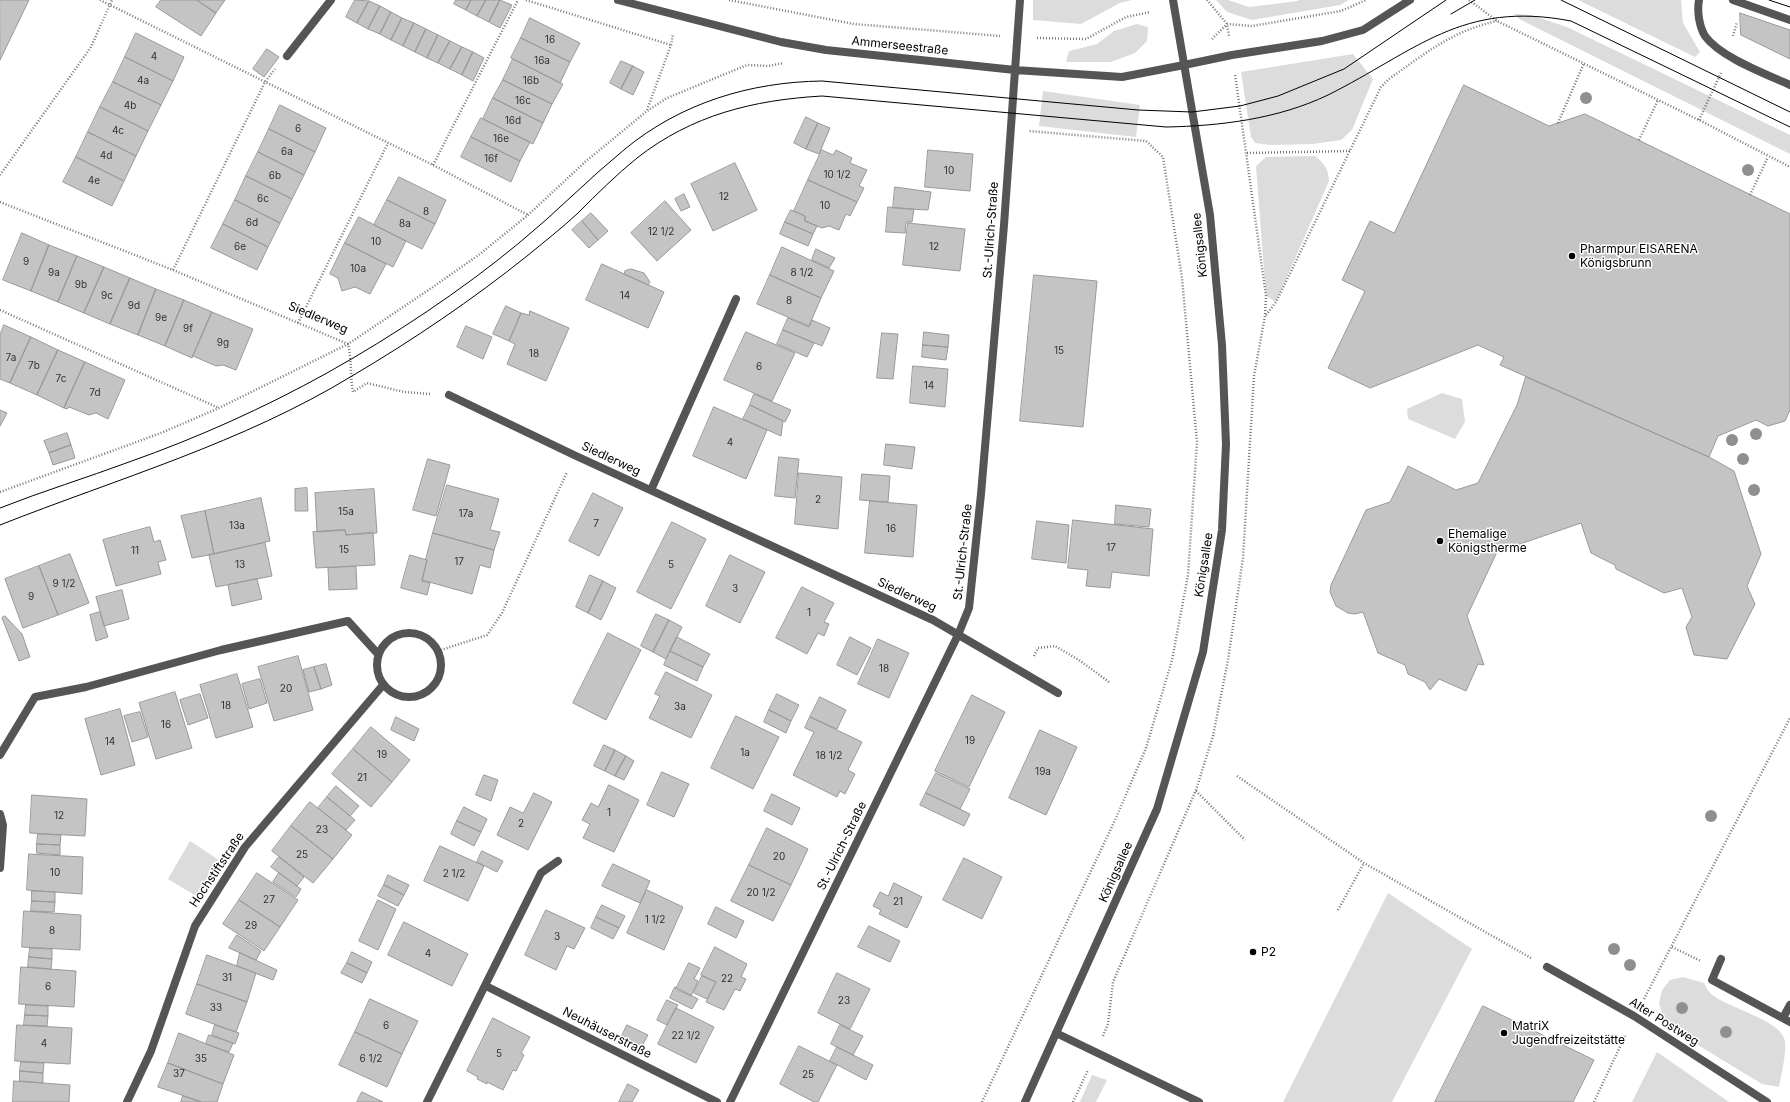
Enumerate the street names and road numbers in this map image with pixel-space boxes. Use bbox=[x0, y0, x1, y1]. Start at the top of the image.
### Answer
street label: Ammerseestraße bbox=[851, 34, 949, 58]
street label: St.-Ulrich-Straße bbox=[980, 181, 1002, 279]
street label: Königsallee bbox=[1189, 212, 1211, 278]
street label: Siedlerweg bbox=[286, 299, 350, 337]
street label: Siedlerweg bbox=[579, 439, 643, 479]
street label: St.-Ulrich-Straße bbox=[951, 503, 975, 601]
street label: Königsallee bbox=[1192, 532, 1216, 598]
street label: Siedlerweg bbox=[875, 575, 939, 615]
street label: St.-Ulrich-Straße bbox=[814, 799, 870, 893]
street label: Hochstiftstraße bbox=[187, 830, 247, 910]
street label: Königsallee bbox=[1096, 839, 1136, 905]
street label: Alter Postweg bbox=[1627, 995, 1701, 1049]
street label: Neuhäuserstraße bbox=[560, 1004, 654, 1062]

